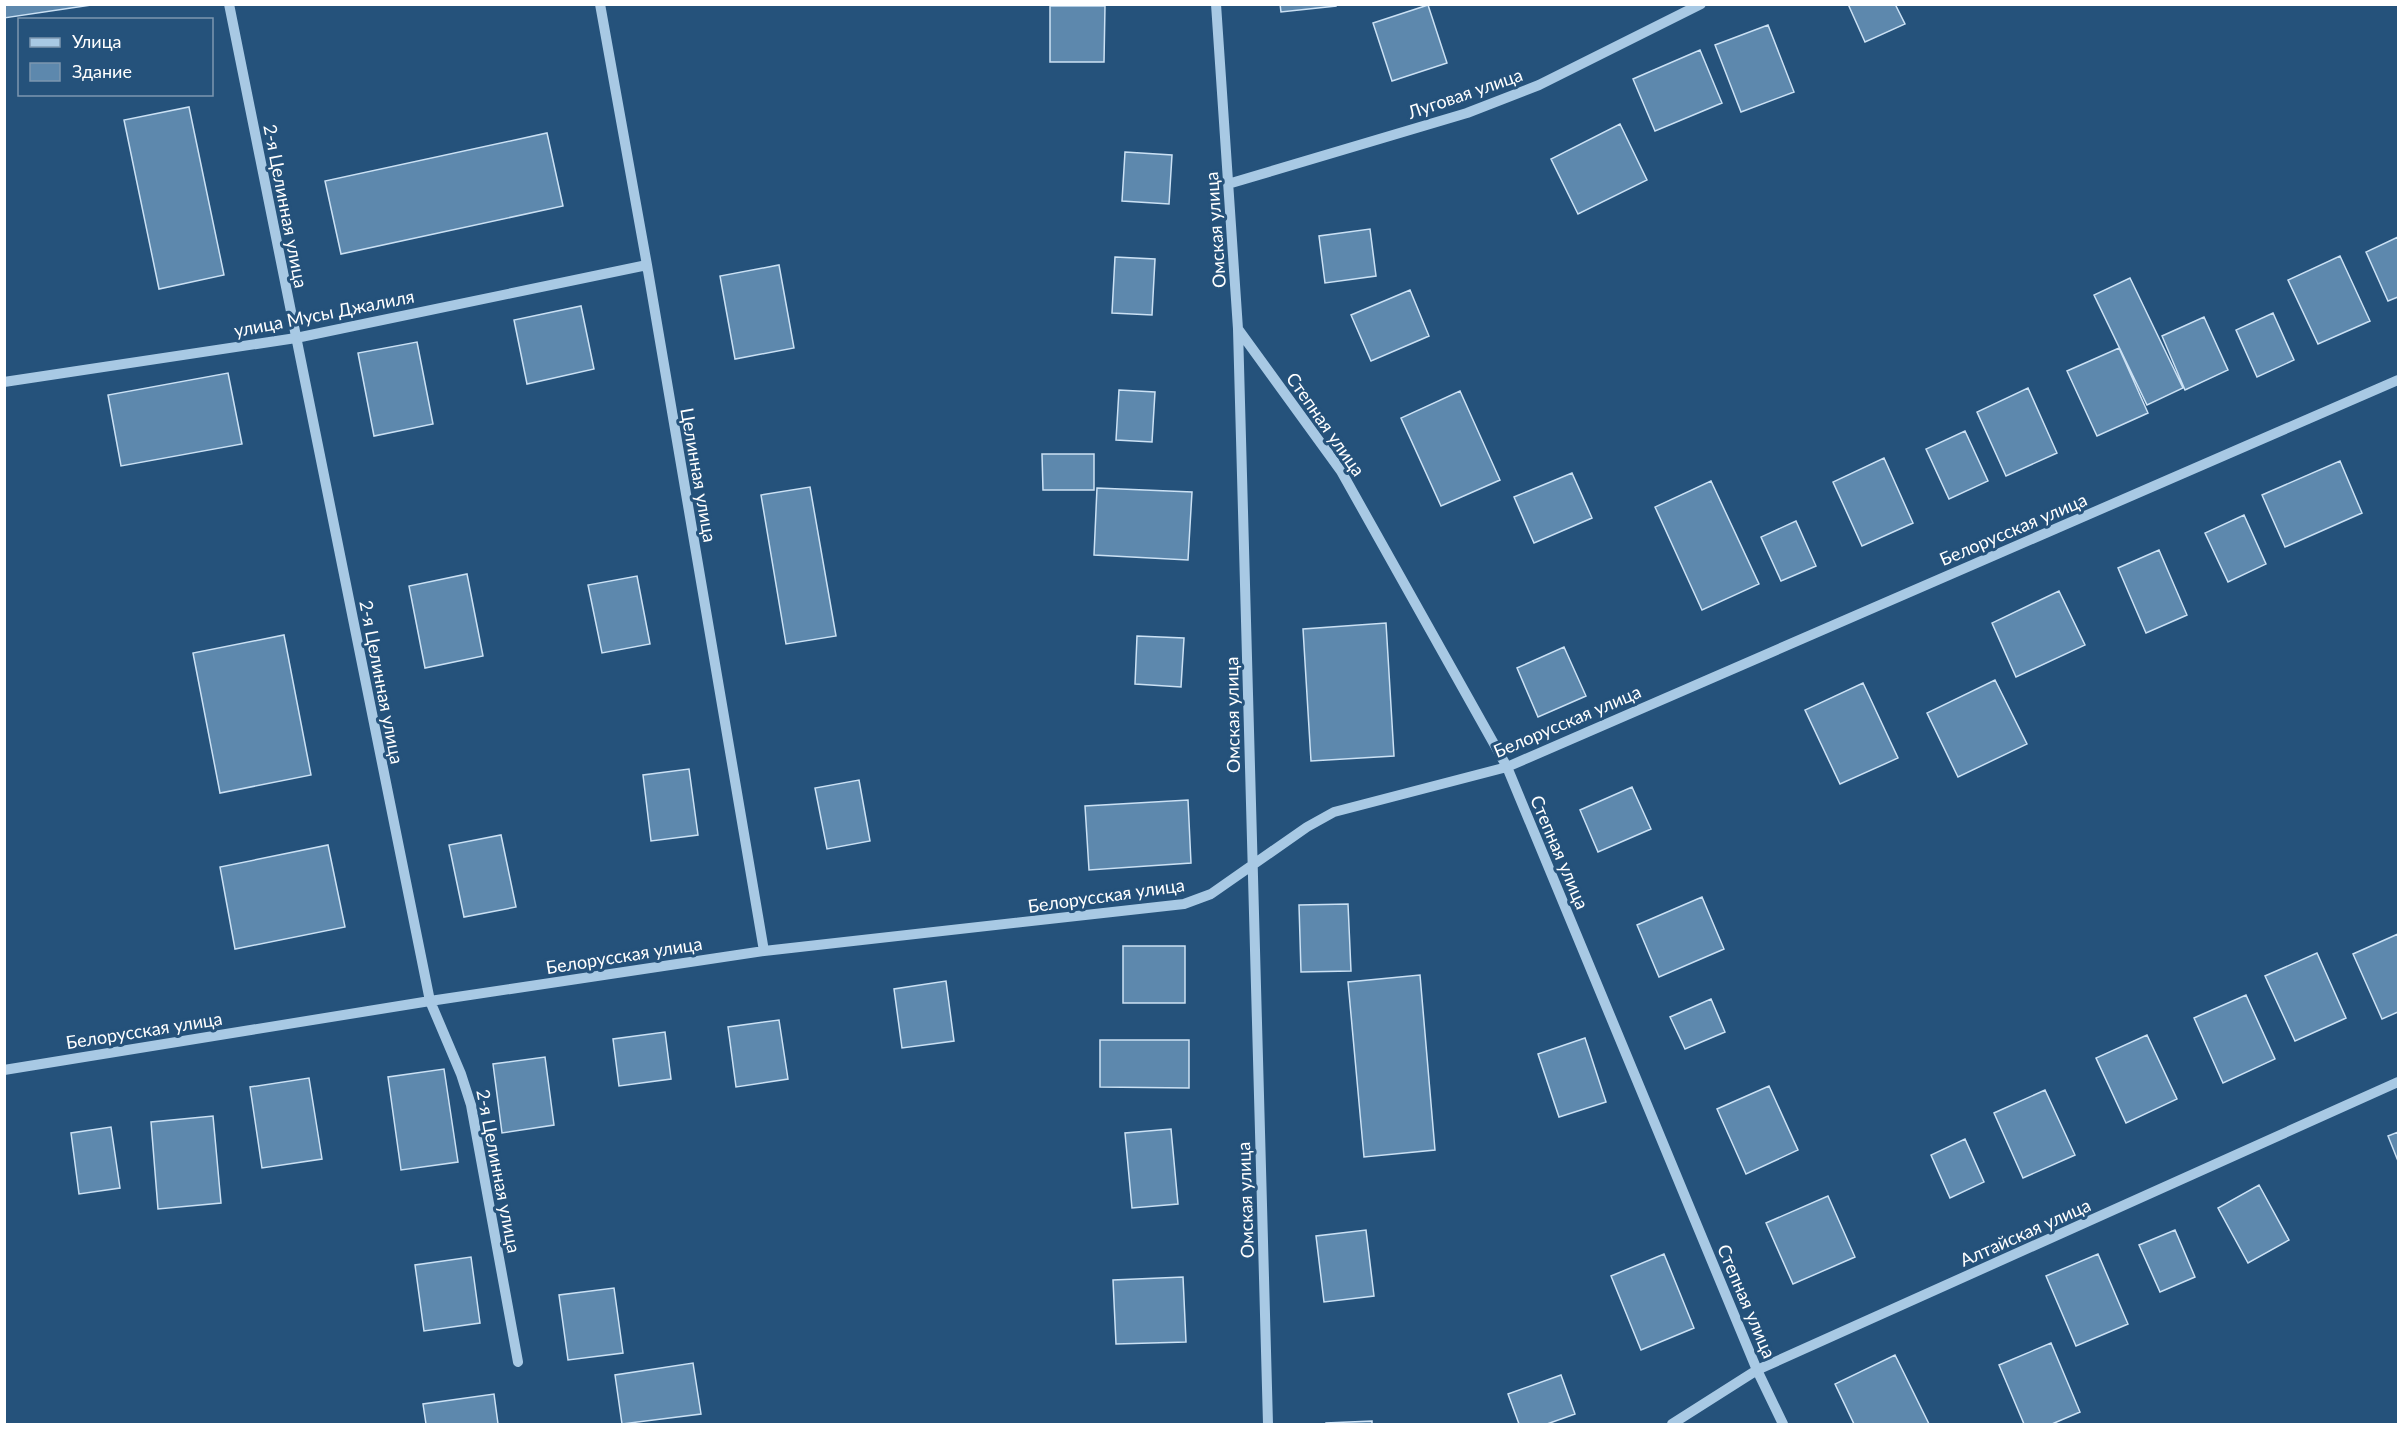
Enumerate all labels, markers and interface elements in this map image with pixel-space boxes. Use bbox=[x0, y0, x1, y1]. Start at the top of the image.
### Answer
legend bbox=[18, 18, 213, 96]
text: Улица bbox=[72, 30, 122, 52]
text: Здание bbox=[72, 60, 132, 82]
street label: Луговая улица bbox=[1404, 63, 1525, 123]
street label: 2-я Целинная улица bbox=[259, 122, 313, 290]
street label: Омская улица bbox=[1200, 171, 1230, 289]
street label: улица Мусы Джалиля bbox=[232, 285, 416, 341]
street label: Степная улица bbox=[1282, 368, 1370, 480]
street label: Целинная улица bbox=[676, 406, 722, 544]
street label: Белорусская улица bbox=[1936, 488, 2090, 570]
street label: 2-я Целинная улица bbox=[355, 598, 409, 766]
street label: Омская улица bbox=[1220, 657, 1244, 773]
street label: Белорусская улица bbox=[1490, 680, 1644, 762]
street label: Степная улица bbox=[1526, 792, 1594, 912]
street label: Белорусская улица bbox=[1026, 873, 1186, 917]
street label: Белорусская улица bbox=[544, 932, 704, 978]
street label: Белорусская улица bbox=[64, 1007, 224, 1053]
street label: 2-я Целинная улица bbox=[472, 1087, 526, 1255]
street label: Омская улица bbox=[1232, 1141, 1258, 1259]
street label: Алтайская улица bbox=[1956, 1193, 2094, 1271]
street label: Степная улица bbox=[1713, 1241, 1781, 1361]

